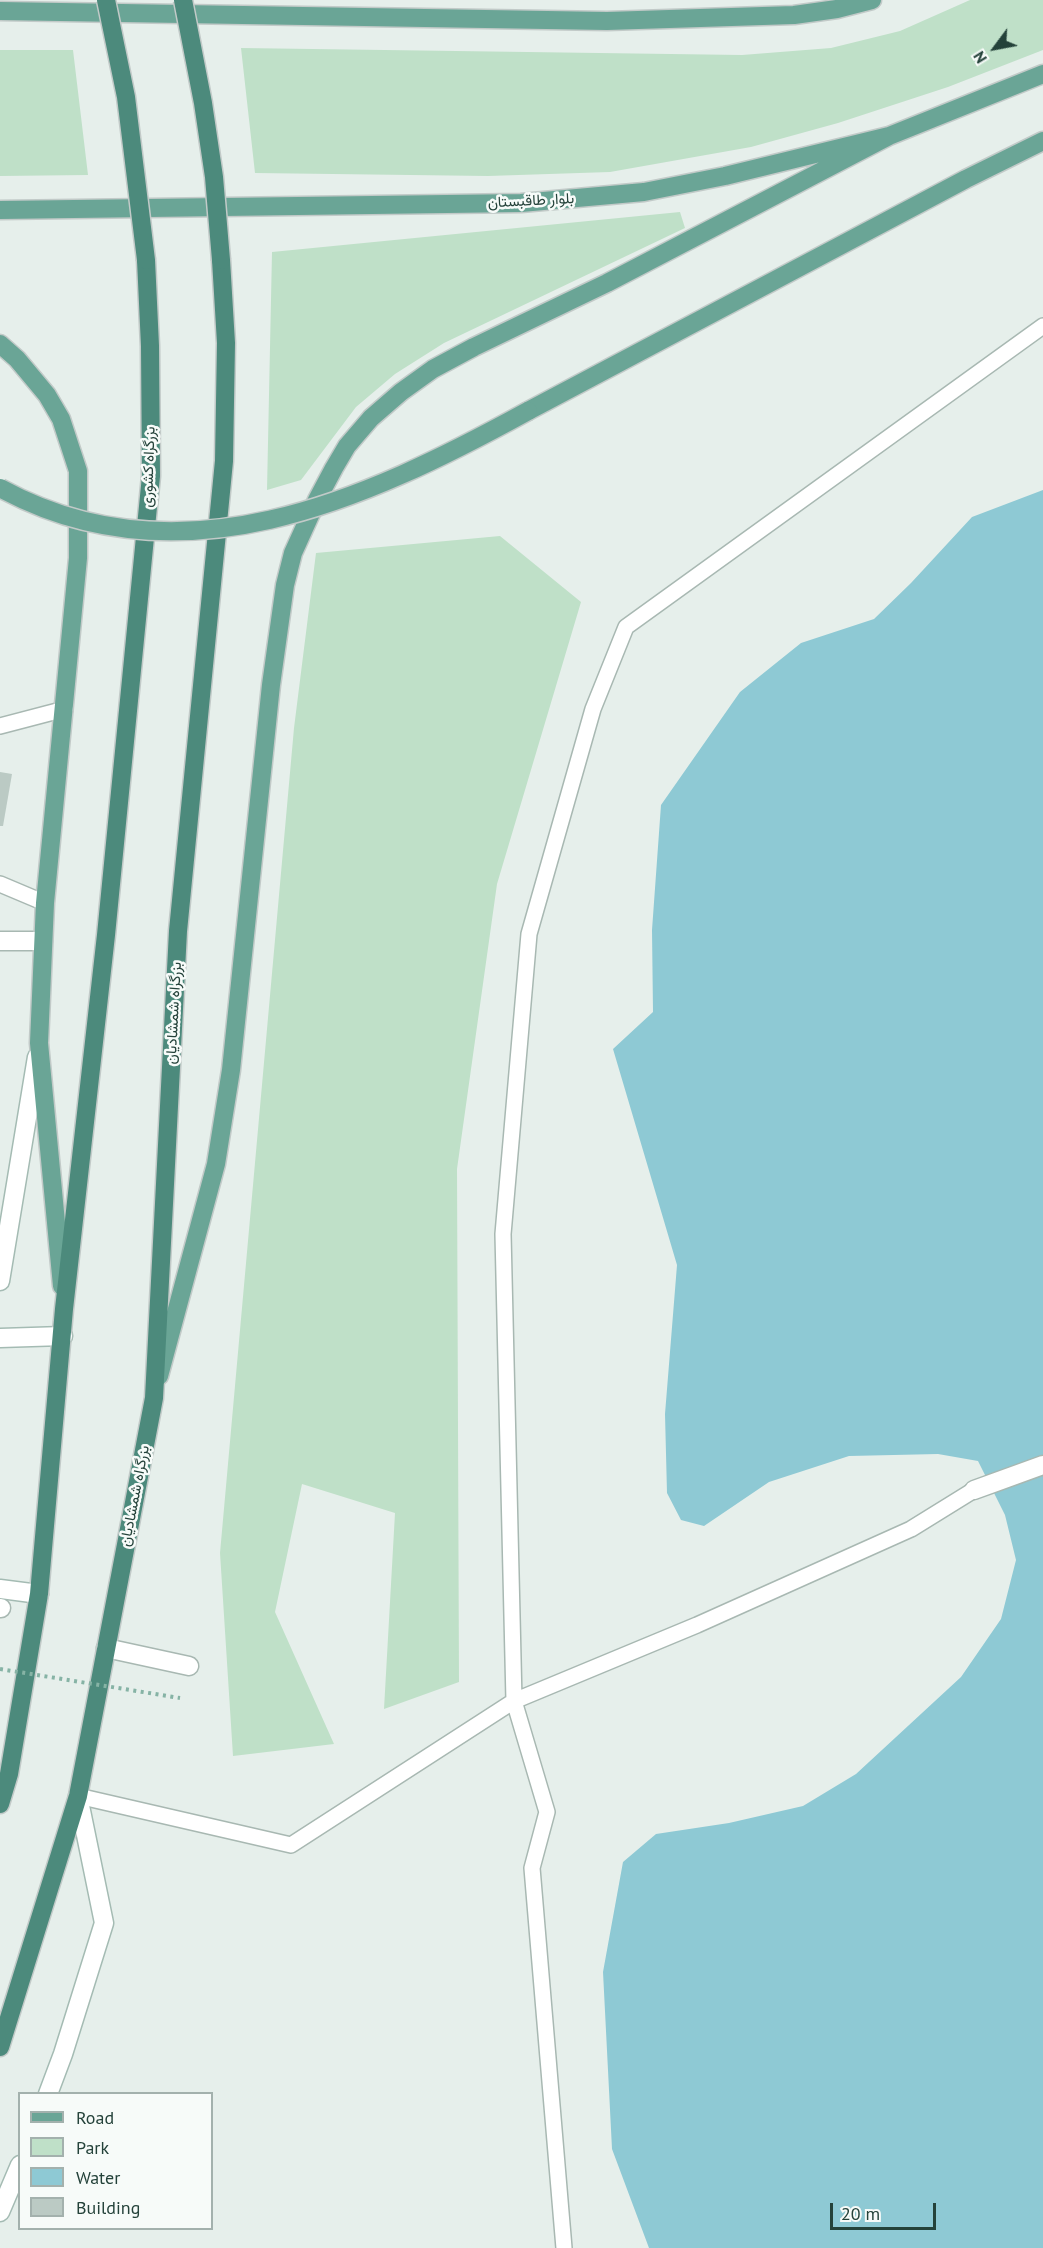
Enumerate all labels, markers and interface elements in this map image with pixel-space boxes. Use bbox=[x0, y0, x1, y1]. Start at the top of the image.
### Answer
north arrow bbox=[965, 18, 1025, 78]
text: N bbox=[968, 48, 991, 67]
street label: بلوار طاقبستان bbox=[487, 190, 575, 212]
street label: بزرگراه کشوری bbox=[139, 426, 159, 508]
street label: بزرگراه شمشادیان bbox=[162, 961, 186, 1065]
street label: بزرگراه شمشادیان bbox=[116, 1444, 154, 1548]
legend bbox=[18, 2092, 213, 2230]
text: Road bbox=[76, 2106, 114, 2129]
text: Park bbox=[76, 2136, 109, 2159]
text: Water bbox=[76, 2166, 120, 2189]
scale bar bbox=[833, 2191, 940, 2229]
text: Building bbox=[76, 2196, 140, 2219]
text: 20 m bbox=[841, 2202, 880, 2225]

